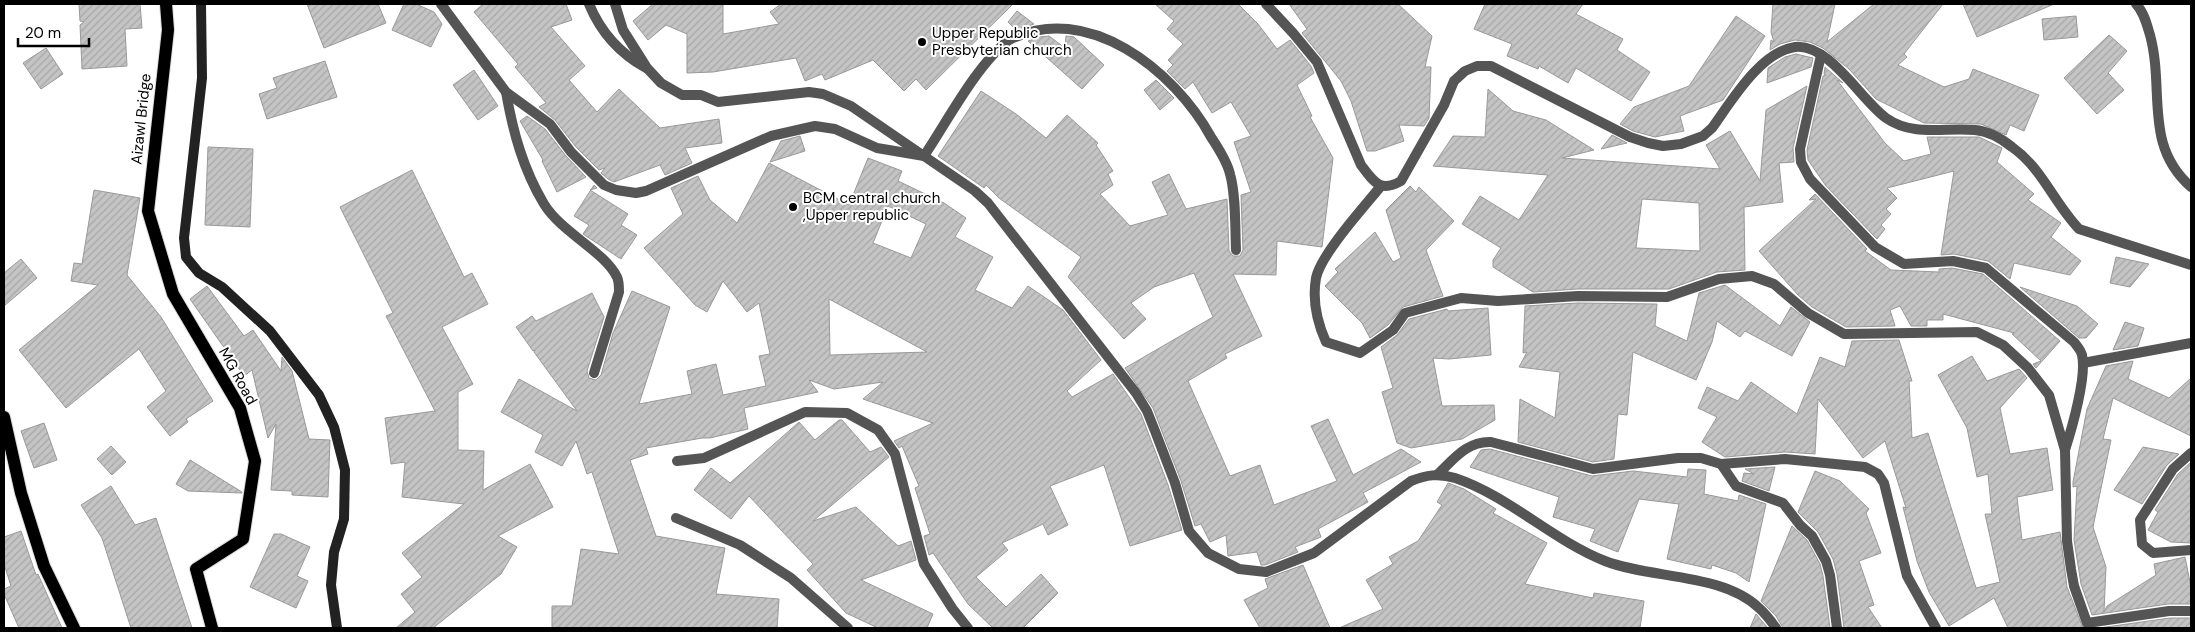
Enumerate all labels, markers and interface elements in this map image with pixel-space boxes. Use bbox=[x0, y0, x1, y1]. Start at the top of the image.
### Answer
scale bar bbox=[18, 15, 89, 47]
text: 20 m bbox=[25, 23, 61, 43]
place label: Upper Republic Presbyterian church bbox=[932, 23, 1072, 60]
marker: Upper Republic Presbyterian church bbox=[916, 36, 928, 48]
street label: Aizawl Bridge bbox=[126, 72, 156, 166]
place label: BCM central church ,Upper republic bbox=[803, 188, 940, 225]
marker: BCM central church ,Upper republic bbox=[787, 201, 799, 213]
street label: MG Road bbox=[214, 344, 262, 408]

